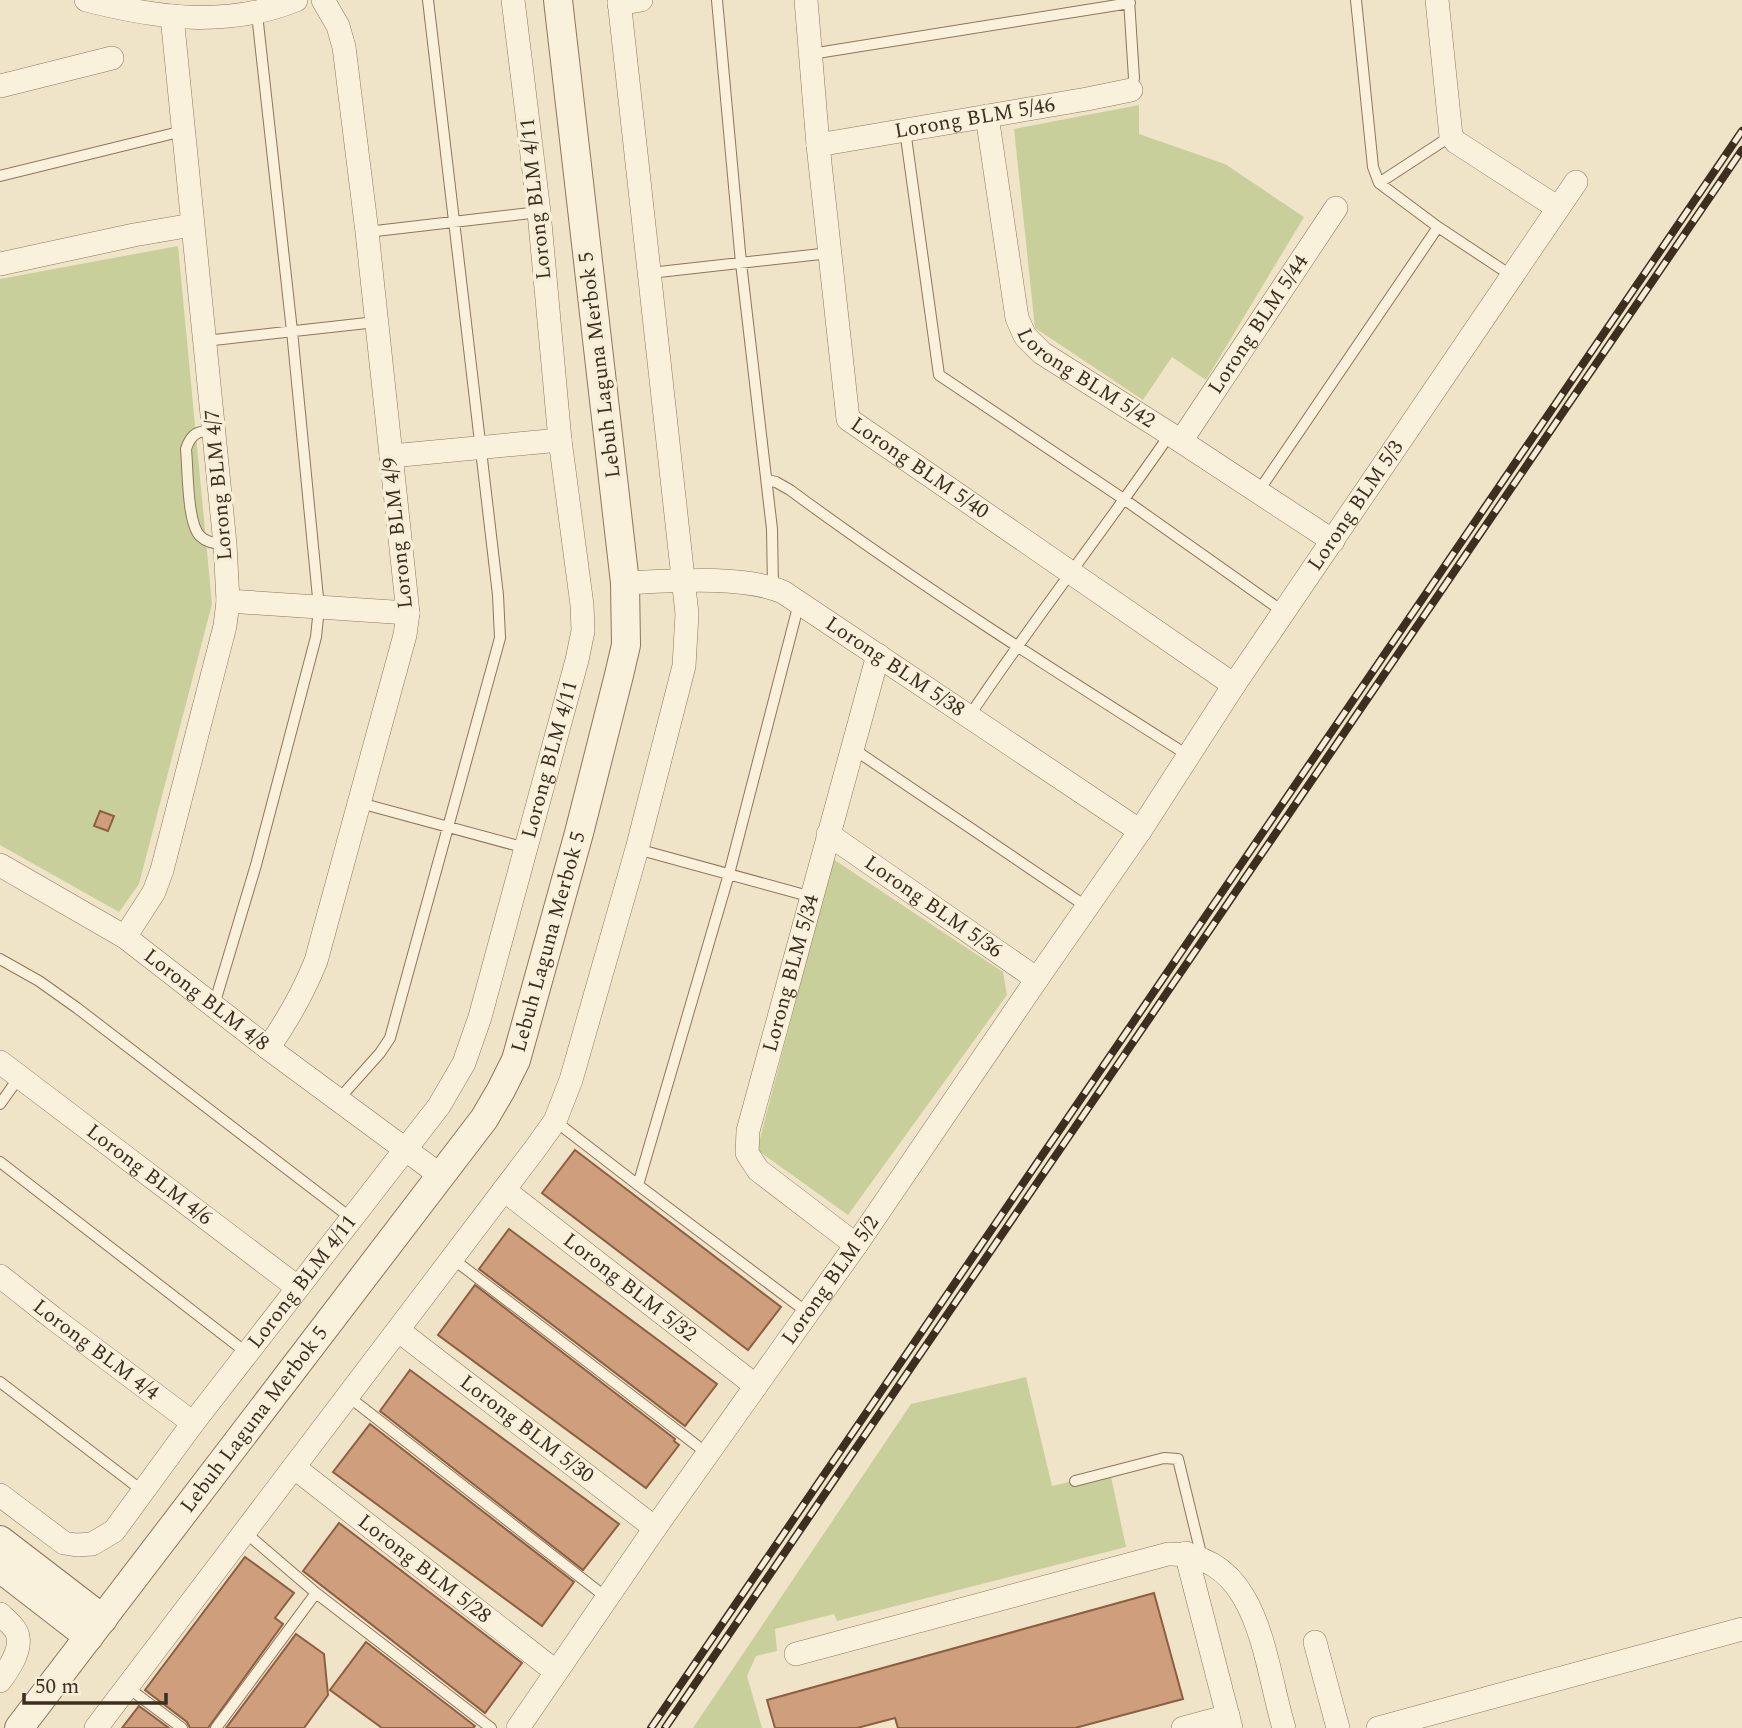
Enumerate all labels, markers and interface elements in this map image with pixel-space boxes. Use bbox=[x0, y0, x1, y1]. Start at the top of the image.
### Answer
street label: Lorong BLM 5/46 bbox=[892, 89, 1057, 148]
street label: Lorong BLM 4/11 bbox=[512, 117, 560, 281]
street label: Lorong BLM 5/44 bbox=[1200, 248, 1317, 401]
street label: Lebuh Laguna Merbok 5 bbox=[570, 250, 630, 480]
street label: Lorong BLM 5/42 bbox=[1007, 323, 1161, 437]
street label: Lorong BLM 4/7 bbox=[196, 408, 242, 562]
street label: Lorong BLM 5/40 bbox=[844, 409, 995, 528]
street label: Lorong BLM 5/3 bbox=[1300, 434, 1412, 578]
street label: Lorong BLM 4/9 bbox=[374, 456, 422, 610]
street label: Lorong BLM 5/38 bbox=[819, 608, 971, 725]
street label: Lorong BLM 4/11 bbox=[513, 677, 587, 842]
street label: Lebuh Laguna Merbok 5 bbox=[503, 828, 595, 1056]
street label: Lorong BLM 5/36 bbox=[857, 848, 1009, 966]
street label: Lorong BLM 5/34 bbox=[754, 890, 828, 1056]
street label: Lorong BLM 4/8 bbox=[136, 941, 276, 1059]
street label: Lorong BLM 4/6 bbox=[79, 1116, 219, 1234]
street label: Lorong BLM 4/11 bbox=[240, 1208, 365, 1356]
street label: Lorong BLM 5/2 bbox=[774, 1209, 887, 1352]
street label: Lorong BLM 5/32 bbox=[556, 1225, 703, 1350]
street label: Lorong BLM 4/4 bbox=[25, 1291, 166, 1409]
street label: Lebuh Laguna Merbok 5 bbox=[173, 1319, 336, 1520]
street label: Lorong BLM 5/30 bbox=[452, 1367, 601, 1491]
street label: Lorong BLM 5/28 bbox=[350, 1506, 498, 1632]
scale bar bbox=[24, 1662, 166, 1706]
text: 50 m bbox=[35, 1671, 79, 1703]

